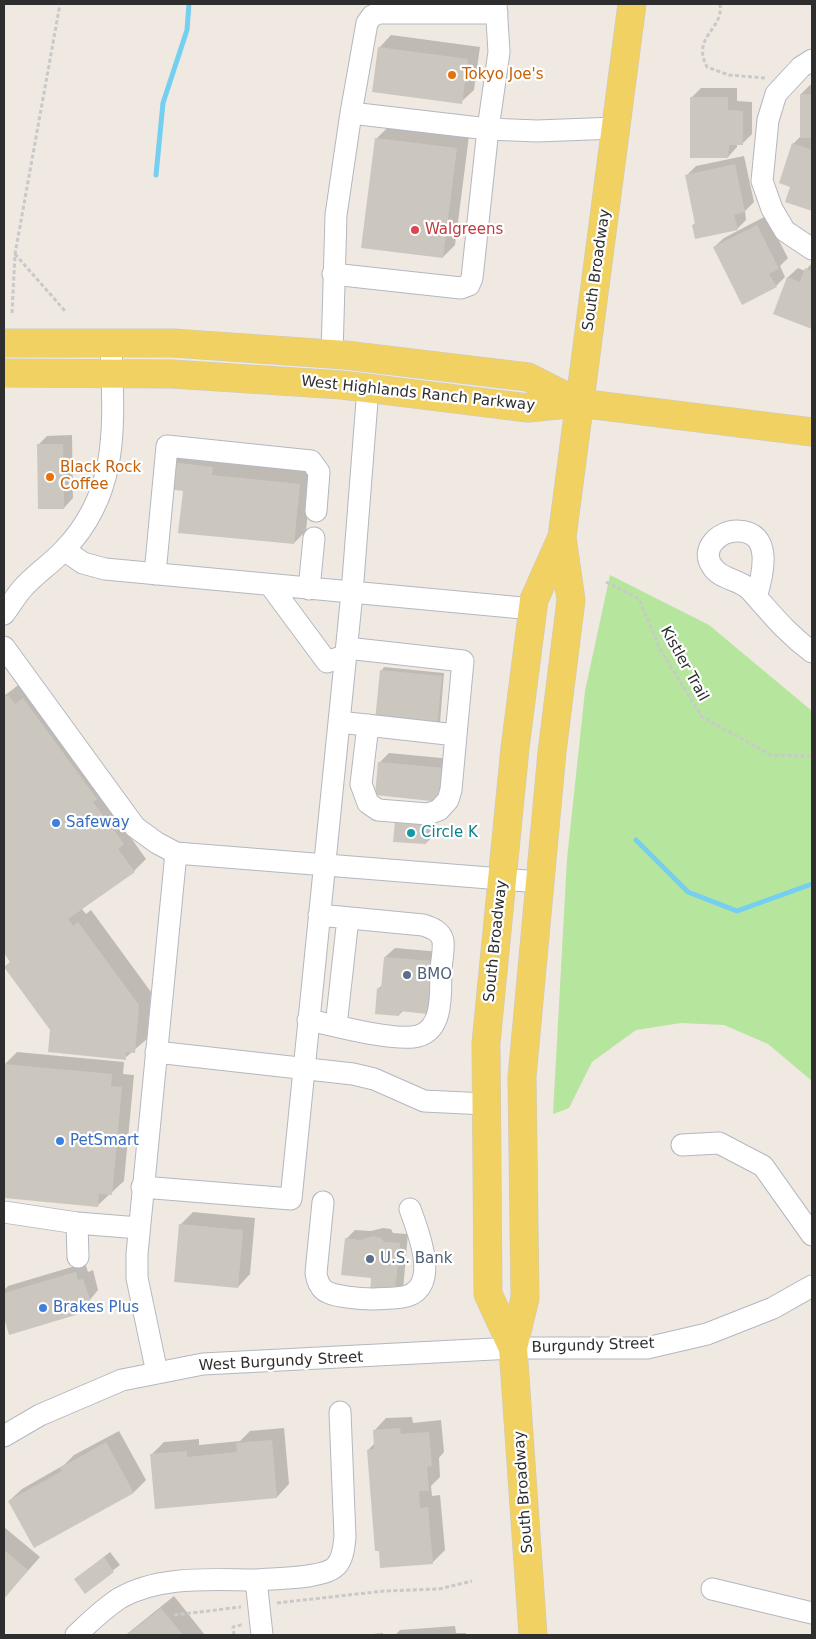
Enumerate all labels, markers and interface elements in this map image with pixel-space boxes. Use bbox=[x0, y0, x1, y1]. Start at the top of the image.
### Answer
place label: Tokyo Joe's bbox=[462, 66, 544, 84]
marker: Tokyo Joe's bbox=[446, 69, 458, 81]
street label: South Broadway bbox=[580, 208, 614, 332]
place label: Walgreens bbox=[425, 221, 503, 239]
marker: Walgreens bbox=[409, 224, 421, 236]
street label: West Highlands Ranch Parkway bbox=[300, 373, 536, 415]
place label: Black Rock Coffee bbox=[60, 459, 141, 494]
marker: Black Rock Coffee bbox=[44, 471, 56, 483]
street label: Kistler Trail bbox=[656, 623, 712, 705]
place label: Safeway bbox=[66, 814, 130, 832]
marker: Safeway bbox=[50, 817, 62, 829]
place label: Circle K bbox=[421, 824, 478, 842]
marker: Circle K bbox=[405, 827, 417, 839]
street label: South Broadway bbox=[481, 879, 511, 1003]
place label: BMO bbox=[417, 966, 452, 984]
marker: BMO bbox=[401, 969, 413, 981]
place label: PetSmart bbox=[70, 1132, 139, 1150]
marker: PetSmart bbox=[54, 1135, 66, 1147]
place label: U.S. Bank bbox=[380, 1250, 452, 1268]
marker: U.S. Bank bbox=[364, 1253, 376, 1265]
place label: Brakes Plus bbox=[53, 1299, 139, 1317]
marker: Brakes Plus bbox=[37, 1302, 49, 1314]
street label: Burgundy Street bbox=[531, 1335, 655, 1357]
street label: West Burgundy Street bbox=[198, 1349, 364, 1375]
street label: South Broadway bbox=[511, 1430, 537, 1554]

